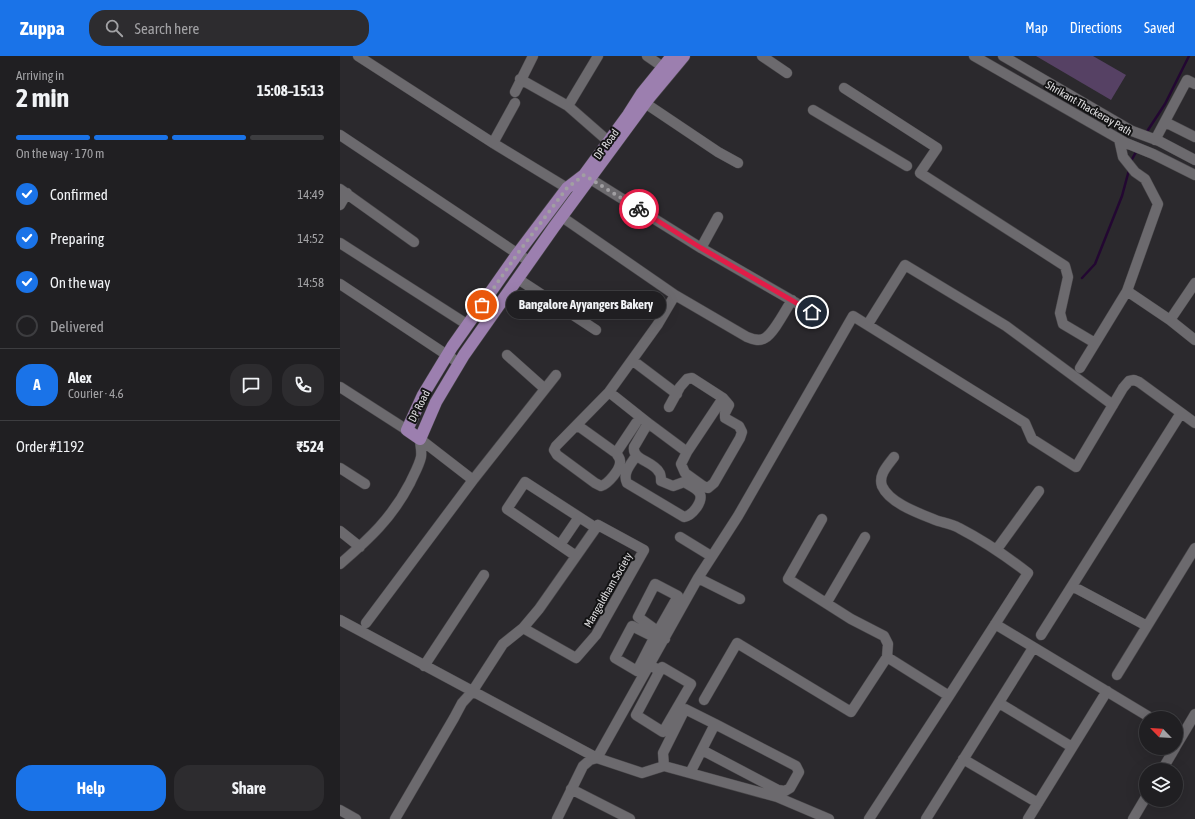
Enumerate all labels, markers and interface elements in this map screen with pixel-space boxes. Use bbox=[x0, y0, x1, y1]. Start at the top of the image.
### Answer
search box bbox=[89, 10, 369, 46]
text: Zuppa bbox=[20, 17, 65, 39]
icon: search bbox=[103, 17, 125, 39]
text: Search here bbox=[135, 20, 199, 37]
text: Map bbox=[1025, 20, 1048, 36]
text: Directions bbox=[1070, 20, 1122, 36]
text: Saved bbox=[1144, 20, 1175, 36]
text: Arriving in bbox=[16, 68, 64, 83]
street label: Shrikant Thackeray Path bbox=[1044, 78, 1134, 138]
text: 15:08–15:13 bbox=[257, 82, 324, 99]
text: 2 min bbox=[16, 83, 69, 113]
street label: DP Road bbox=[591, 127, 621, 161]
text: On the way · 170 m bbox=[16, 146, 104, 161]
icon: check bbox=[16, 183, 38, 205]
text: Confirmed bbox=[50, 186, 108, 203]
text: 14:49 bbox=[297, 187, 324, 202]
courier bbox=[619, 189, 659, 229]
icon: bike bbox=[628, 198, 650, 220]
icon: check bbox=[16, 227, 38, 249]
text: Preparing bbox=[50, 230, 104, 247]
text: 14:52 bbox=[297, 231, 324, 246]
icon: check bbox=[16, 271, 38, 293]
text: On the way bbox=[50, 274, 111, 291]
text: 14:58 bbox=[297, 275, 324, 290]
pin bbox=[465, 288, 499, 322]
callout: Bangalore Ayyangers Bakery bbox=[506, 291, 666, 319]
icon: bag bbox=[471, 294, 493, 316]
pin bbox=[795, 295, 829, 329]
text: Bangalore Ayyangers Bakery bbox=[519, 297, 653, 312]
icon: home bbox=[801, 301, 823, 323]
text: Delivered bbox=[50, 318, 104, 335]
button: chat bbox=[230, 364, 272, 406]
button: phone bbox=[282, 364, 324, 406]
text: Alex bbox=[68, 369, 92, 386]
text: A bbox=[33, 376, 41, 393]
text: Courier · 4.6 bbox=[68, 386, 124, 401]
street label: DP Road bbox=[406, 388, 432, 424]
text: Order #1192 bbox=[16, 438, 84, 455]
text: ₹524 bbox=[296, 438, 324, 455]
street label: Mangaldham Society bbox=[582, 550, 635, 630]
north arrow bbox=[1139, 711, 1183, 755]
map controls bbox=[1139, 711, 1183, 807]
button: layers bbox=[1139, 763, 1183, 807]
button: Help bbox=[16, 765, 166, 811]
button: Share bbox=[174, 765, 324, 811]

